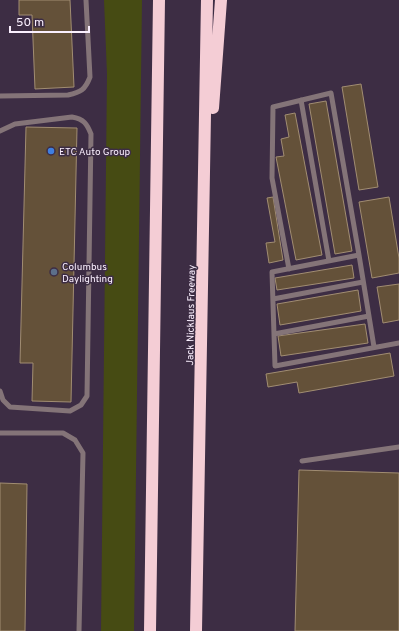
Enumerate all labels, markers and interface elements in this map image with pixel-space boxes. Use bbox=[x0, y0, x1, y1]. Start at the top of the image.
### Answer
scale bar bbox=[10, 8, 89, 34]
text: 50 m bbox=[16, 15, 44, 31]
marker: ETC Auto Group bbox=[46, 146, 56, 156]
place label: ETC Auto Group bbox=[59, 146, 131, 159]
place label: Columbus Daylighting bbox=[62, 261, 113, 286]
street label: Jack Nicklaus Freeway bbox=[184, 264, 199, 366]
marker: Columbus Daylighting bbox=[49, 267, 59, 277]

